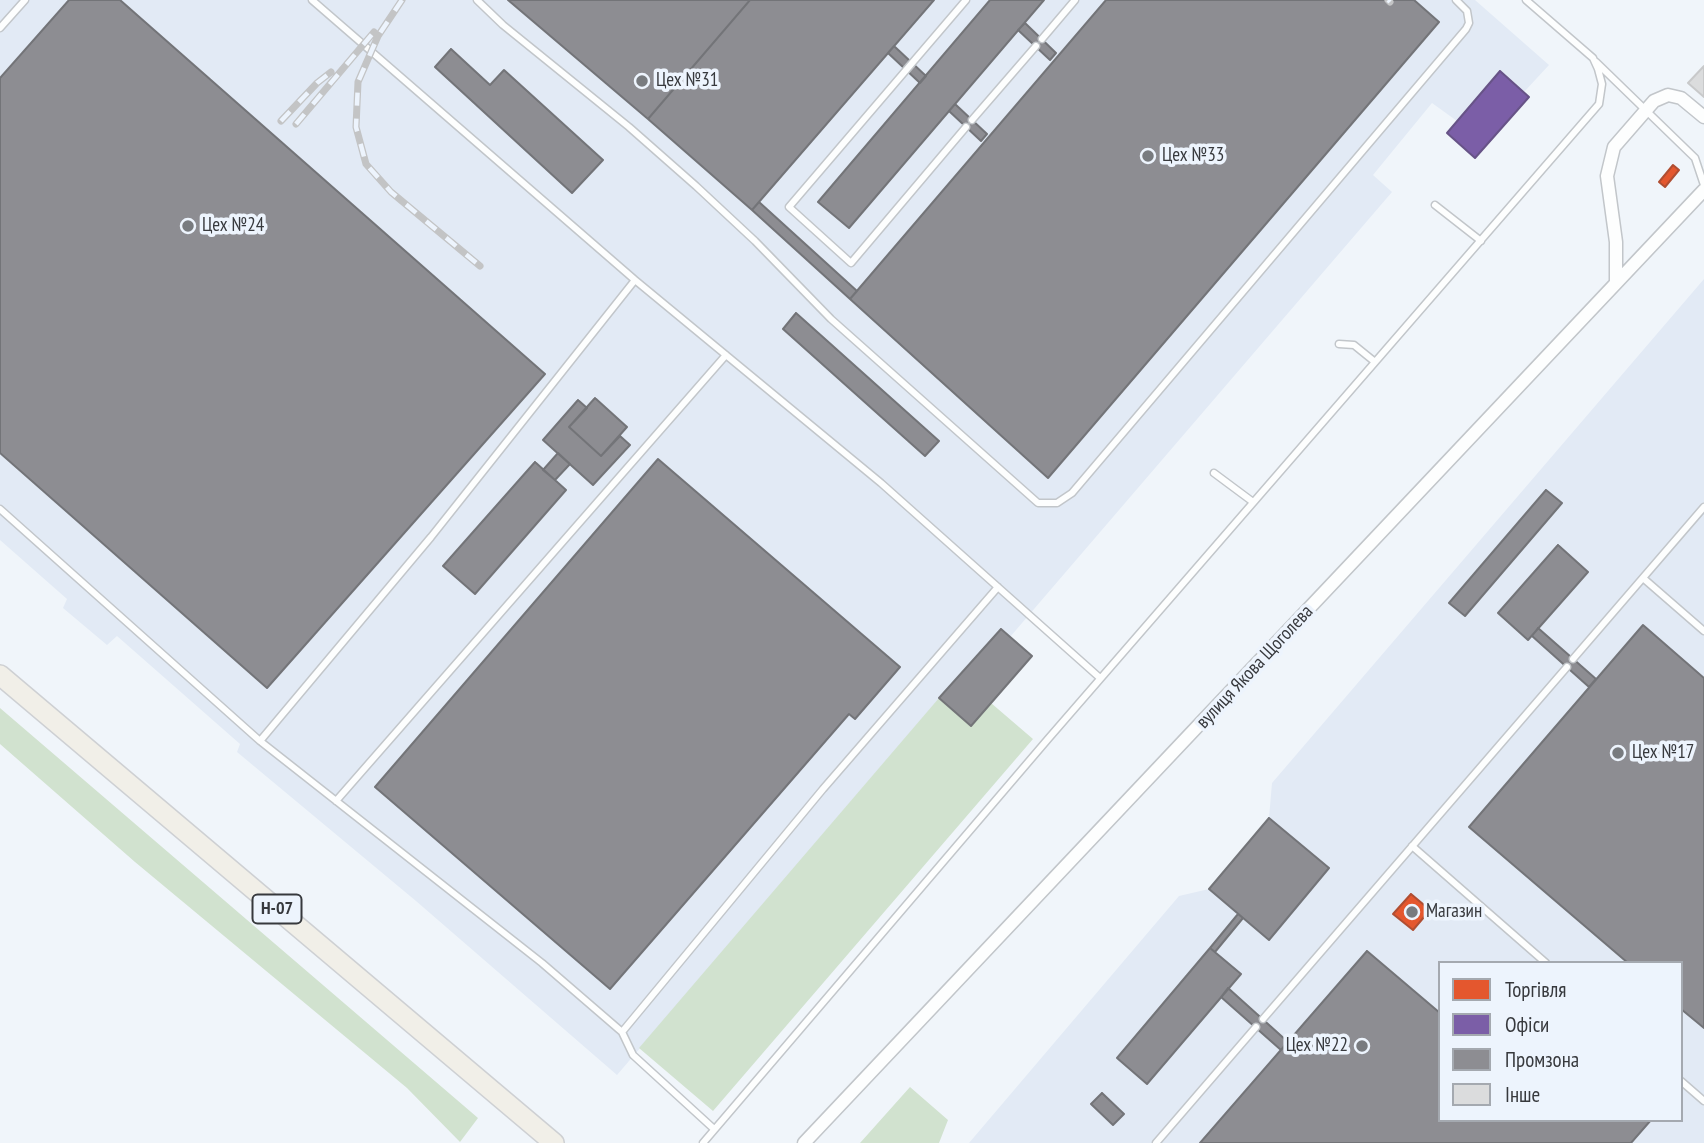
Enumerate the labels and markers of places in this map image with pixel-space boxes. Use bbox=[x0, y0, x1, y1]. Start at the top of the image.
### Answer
place label: Цех №31 bbox=[656, 70, 718, 92]
marker: Цех №31 bbox=[634, 73, 650, 89]
place label: Цех №33 bbox=[1162, 145, 1224, 167]
marker: Цех №33 bbox=[1140, 148, 1156, 164]
place label: Цех №24 bbox=[202, 215, 264, 237]
marker: Цех №24 bbox=[180, 218, 196, 234]
place label: Цех №17 bbox=[1632, 742, 1694, 764]
marker: Цех №17 bbox=[1610, 745, 1626, 761]
place label: Магазин bbox=[1426, 901, 1482, 923]
marker: Магазин bbox=[1404, 904, 1420, 920]
place label: Цех №22 bbox=[1286, 1035, 1348, 1057]
marker: Цех №22 bbox=[1354, 1038, 1370, 1054]

